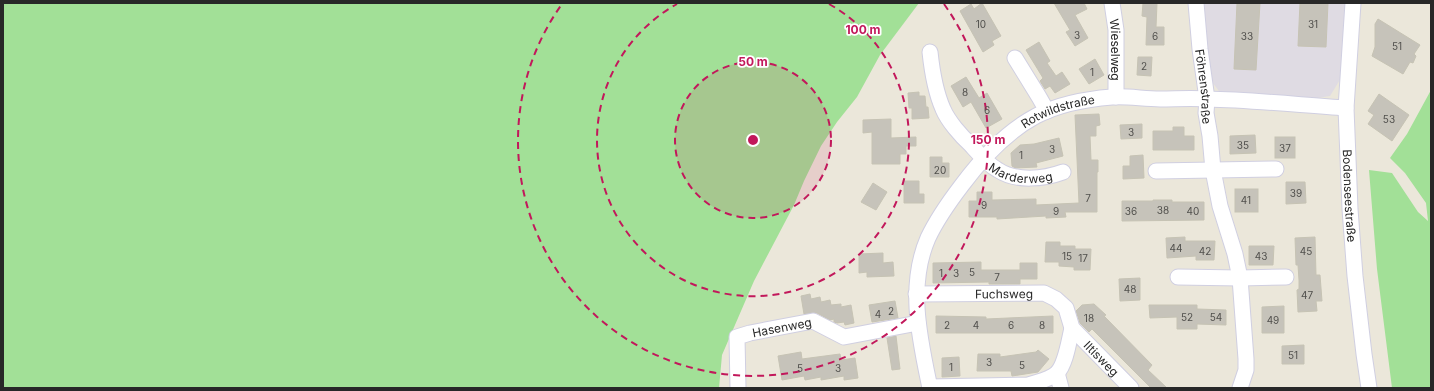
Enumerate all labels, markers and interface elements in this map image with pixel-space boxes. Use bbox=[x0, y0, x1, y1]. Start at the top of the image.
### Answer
house number: 10 bbox=[976, 18, 986, 30]
street label: Wieselweg bbox=[1107, 18, 1124, 81]
house number: 31 bbox=[1308, 18, 1318, 30]
text: 100 m bbox=[845, 22, 881, 37]
house number: 3 bbox=[1074, 29, 1080, 41]
house number: 6 bbox=[1152, 30, 1158, 42]
house number: 33 bbox=[1241, 30, 1253, 42]
house number: 51 bbox=[1392, 40, 1402, 52]
street label: Föhrenstraße bbox=[1193, 48, 1215, 125]
text: 50 m bbox=[738, 54, 768, 69]
house number: 2 bbox=[1141, 60, 1147, 72]
house number: 1 bbox=[1090, 66, 1094, 78]
house number: 8 bbox=[962, 86, 968, 98]
street label: Rotwildstraße bbox=[1018, 91, 1096, 131]
house number: 6 bbox=[984, 104, 990, 116]
house number: 53 bbox=[1383, 113, 1395, 125]
house number: 3 bbox=[1128, 126, 1134, 138]
text: 150 m bbox=[971, 132, 1005, 147]
centre of rings bbox=[746, 133, 760, 147]
house number: 35 bbox=[1237, 139, 1249, 151]
house number: 37 bbox=[1279, 142, 1291, 154]
house number: 3 bbox=[1049, 143, 1055, 155]
house number: 1 bbox=[1019, 149, 1023, 161]
street label: Bodenseestraße bbox=[1340, 149, 1360, 243]
street label: Marderweg bbox=[986, 159, 1054, 186]
house number: 20 bbox=[934, 164, 946, 176]
house number: 39 bbox=[1290, 187, 1302, 199]
house number: 7 bbox=[1085, 192, 1091, 204]
house number: 41 bbox=[1241, 194, 1251, 206]
house number: 9 bbox=[981, 199, 987, 211]
house number: 38 bbox=[1157, 204, 1169, 216]
house number: 9 bbox=[1053, 205, 1059, 217]
house number: 36 bbox=[1125, 205, 1137, 217]
house number: 40 bbox=[1187, 205, 1199, 217]
house number: 44 bbox=[1170, 242, 1182, 254]
house number: 42 bbox=[1199, 245, 1211, 257]
house number: 45 bbox=[1300, 245, 1312, 257]
house number: 15 bbox=[1062, 250, 1072, 262]
house number: 43 bbox=[1255, 250, 1267, 262]
house number: 17 bbox=[1078, 252, 1088, 264]
house number: 5 bbox=[969, 266, 975, 278]
house number: 1 bbox=[939, 267, 943, 279]
house number: 3 bbox=[953, 267, 959, 279]
house number: 7 bbox=[994, 271, 1000, 283]
house number: 48 bbox=[1124, 283, 1136, 295]
street label: Fuchsweg bbox=[975, 286, 1033, 301]
house number: 47 bbox=[1301, 289, 1313, 301]
house number: 2 bbox=[888, 305, 894, 317]
house number: 4 bbox=[875, 308, 881, 320]
house number: 52 bbox=[1181, 311, 1193, 323]
house number: 54 bbox=[1210, 311, 1222, 323]
house number: 18 bbox=[1084, 312, 1094, 324]
street label: Hasenweg bbox=[751, 314, 813, 340]
house number: 49 bbox=[1267, 314, 1279, 326]
house number: 2 bbox=[944, 319, 950, 331]
house number: 4 bbox=[973, 319, 979, 331]
house number: 6 bbox=[1008, 319, 1014, 331]
house number: 8 bbox=[1039, 319, 1045, 331]
street label: Iltisweg bbox=[1081, 337, 1122, 379]
house number: 51 bbox=[1288, 349, 1298, 361]
house number: 3 bbox=[986, 356, 992, 368]
house number: 5 bbox=[1019, 359, 1025, 371]
house number: 1 bbox=[949, 361, 953, 373]
house number: 5 bbox=[797, 362, 803, 374]
house number: 3 bbox=[835, 362, 841, 374]

